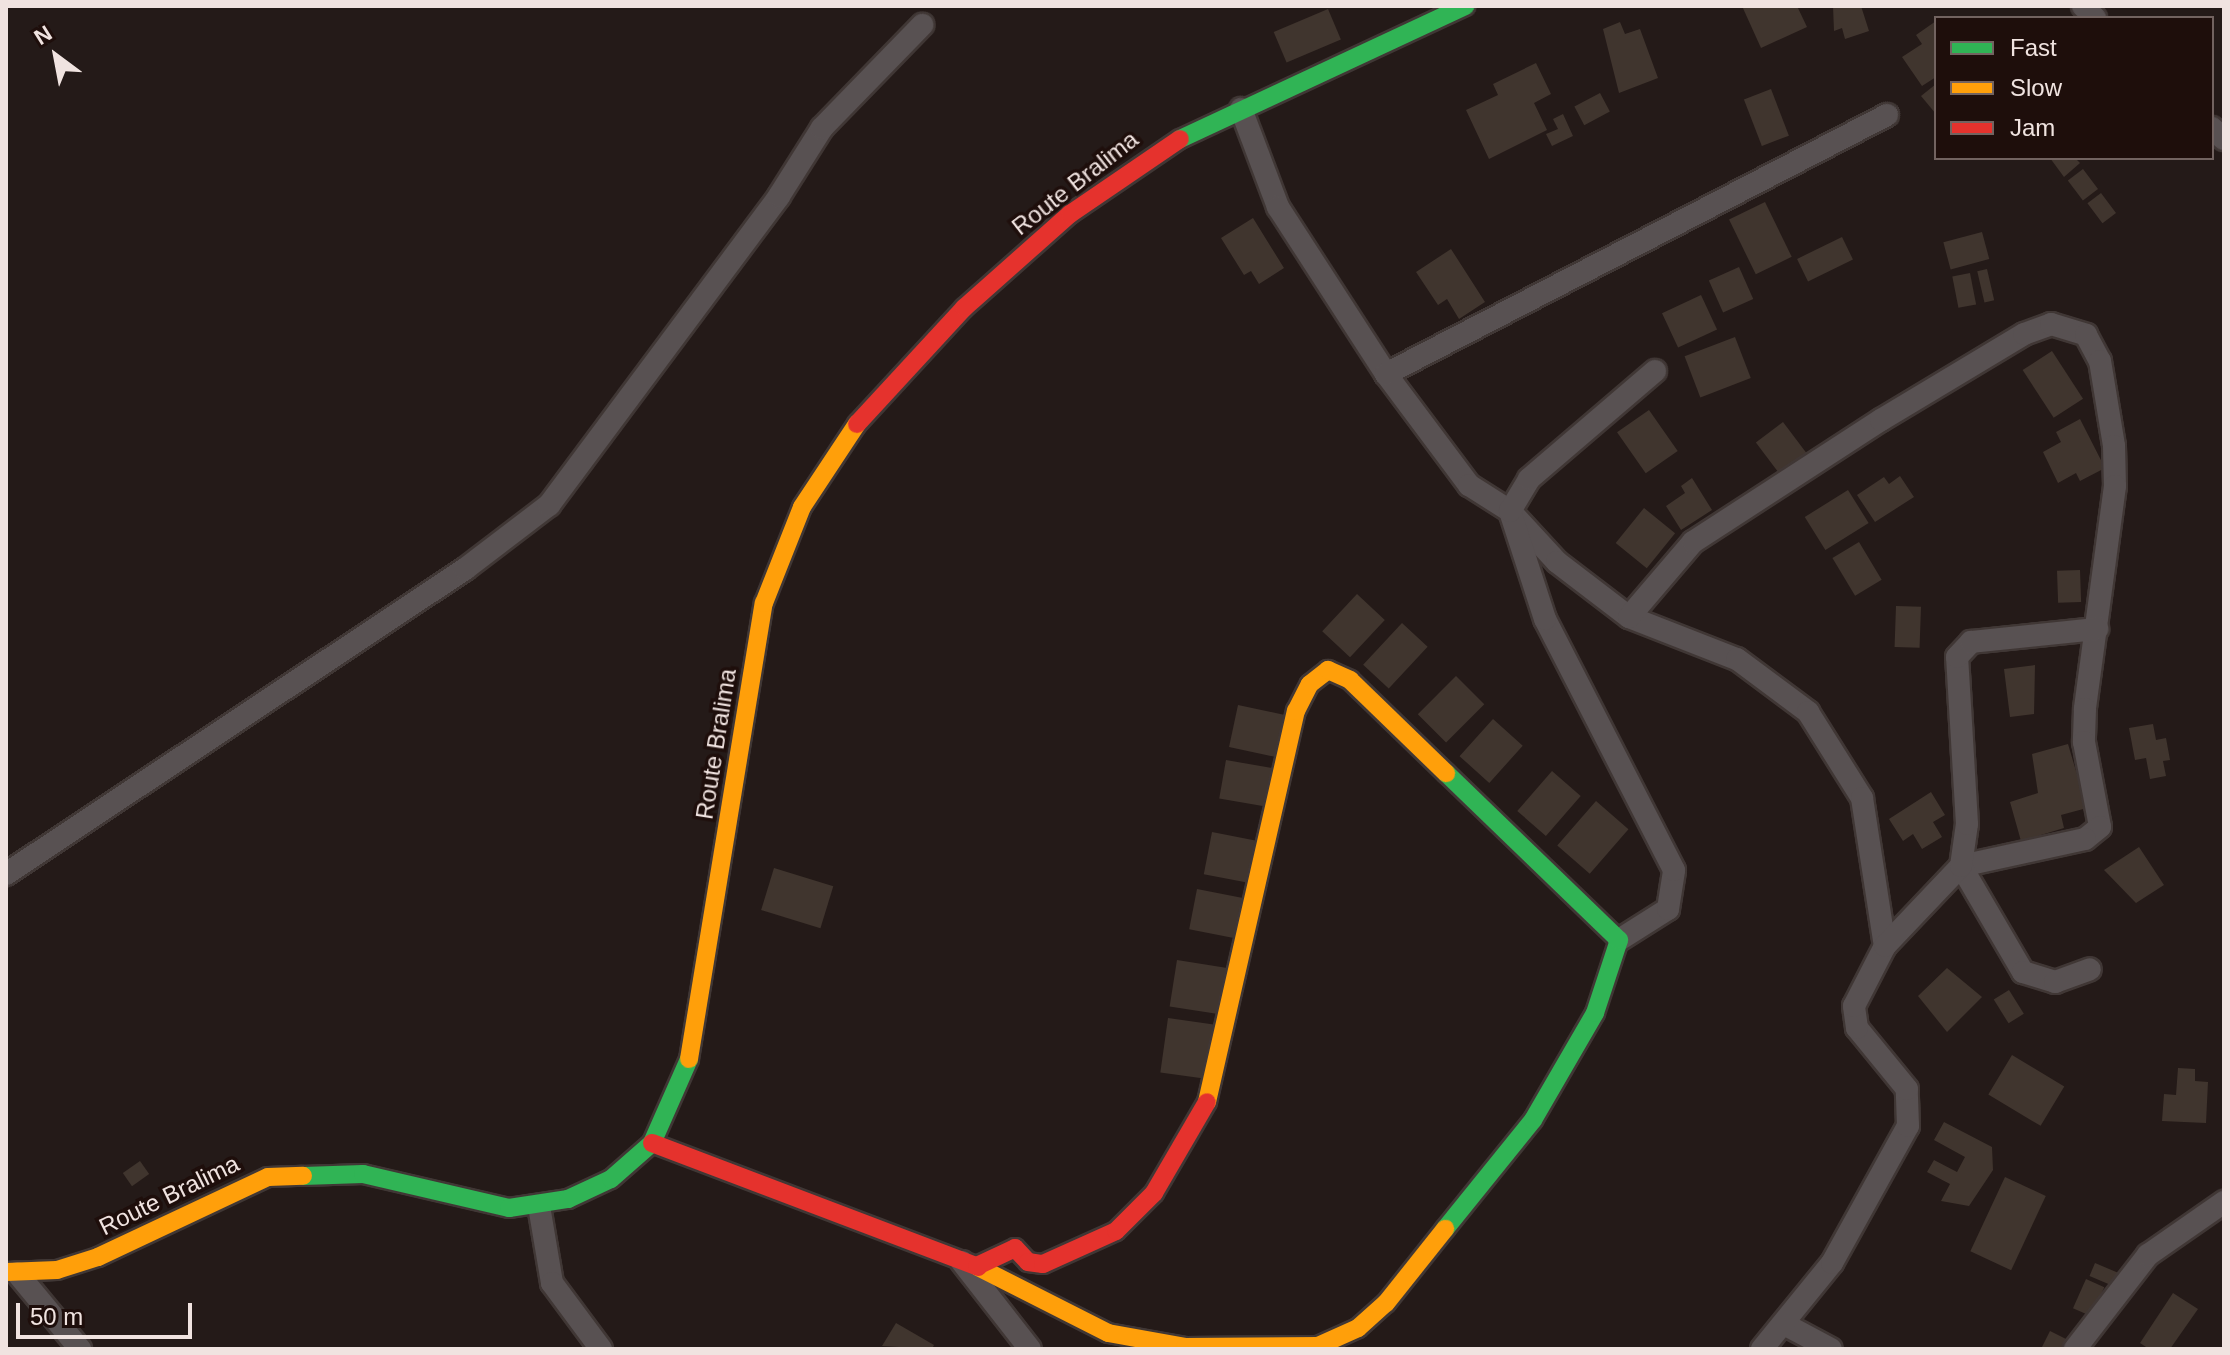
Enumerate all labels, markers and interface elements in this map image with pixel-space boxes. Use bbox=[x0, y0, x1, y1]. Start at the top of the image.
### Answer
north arrow bbox=[16, 16, 96, 96]
legend bbox=[1934, 16, 2214, 160]
text: N bbox=[30, 20, 56, 50]
text: Fast bbox=[2010, 34, 2057, 61]
text: Slow bbox=[2010, 74, 2062, 101]
text: Jam bbox=[2010, 114, 2055, 141]
street label: Route Bralima bbox=[1006, 125, 1144, 241]
street label: Route Bralima bbox=[690, 667, 742, 821]
street label: Route Bralima bbox=[94, 1149, 244, 1241]
scale bar bbox=[20, 1287, 196, 1337]
text: 50 m bbox=[30, 1303, 83, 1330]

